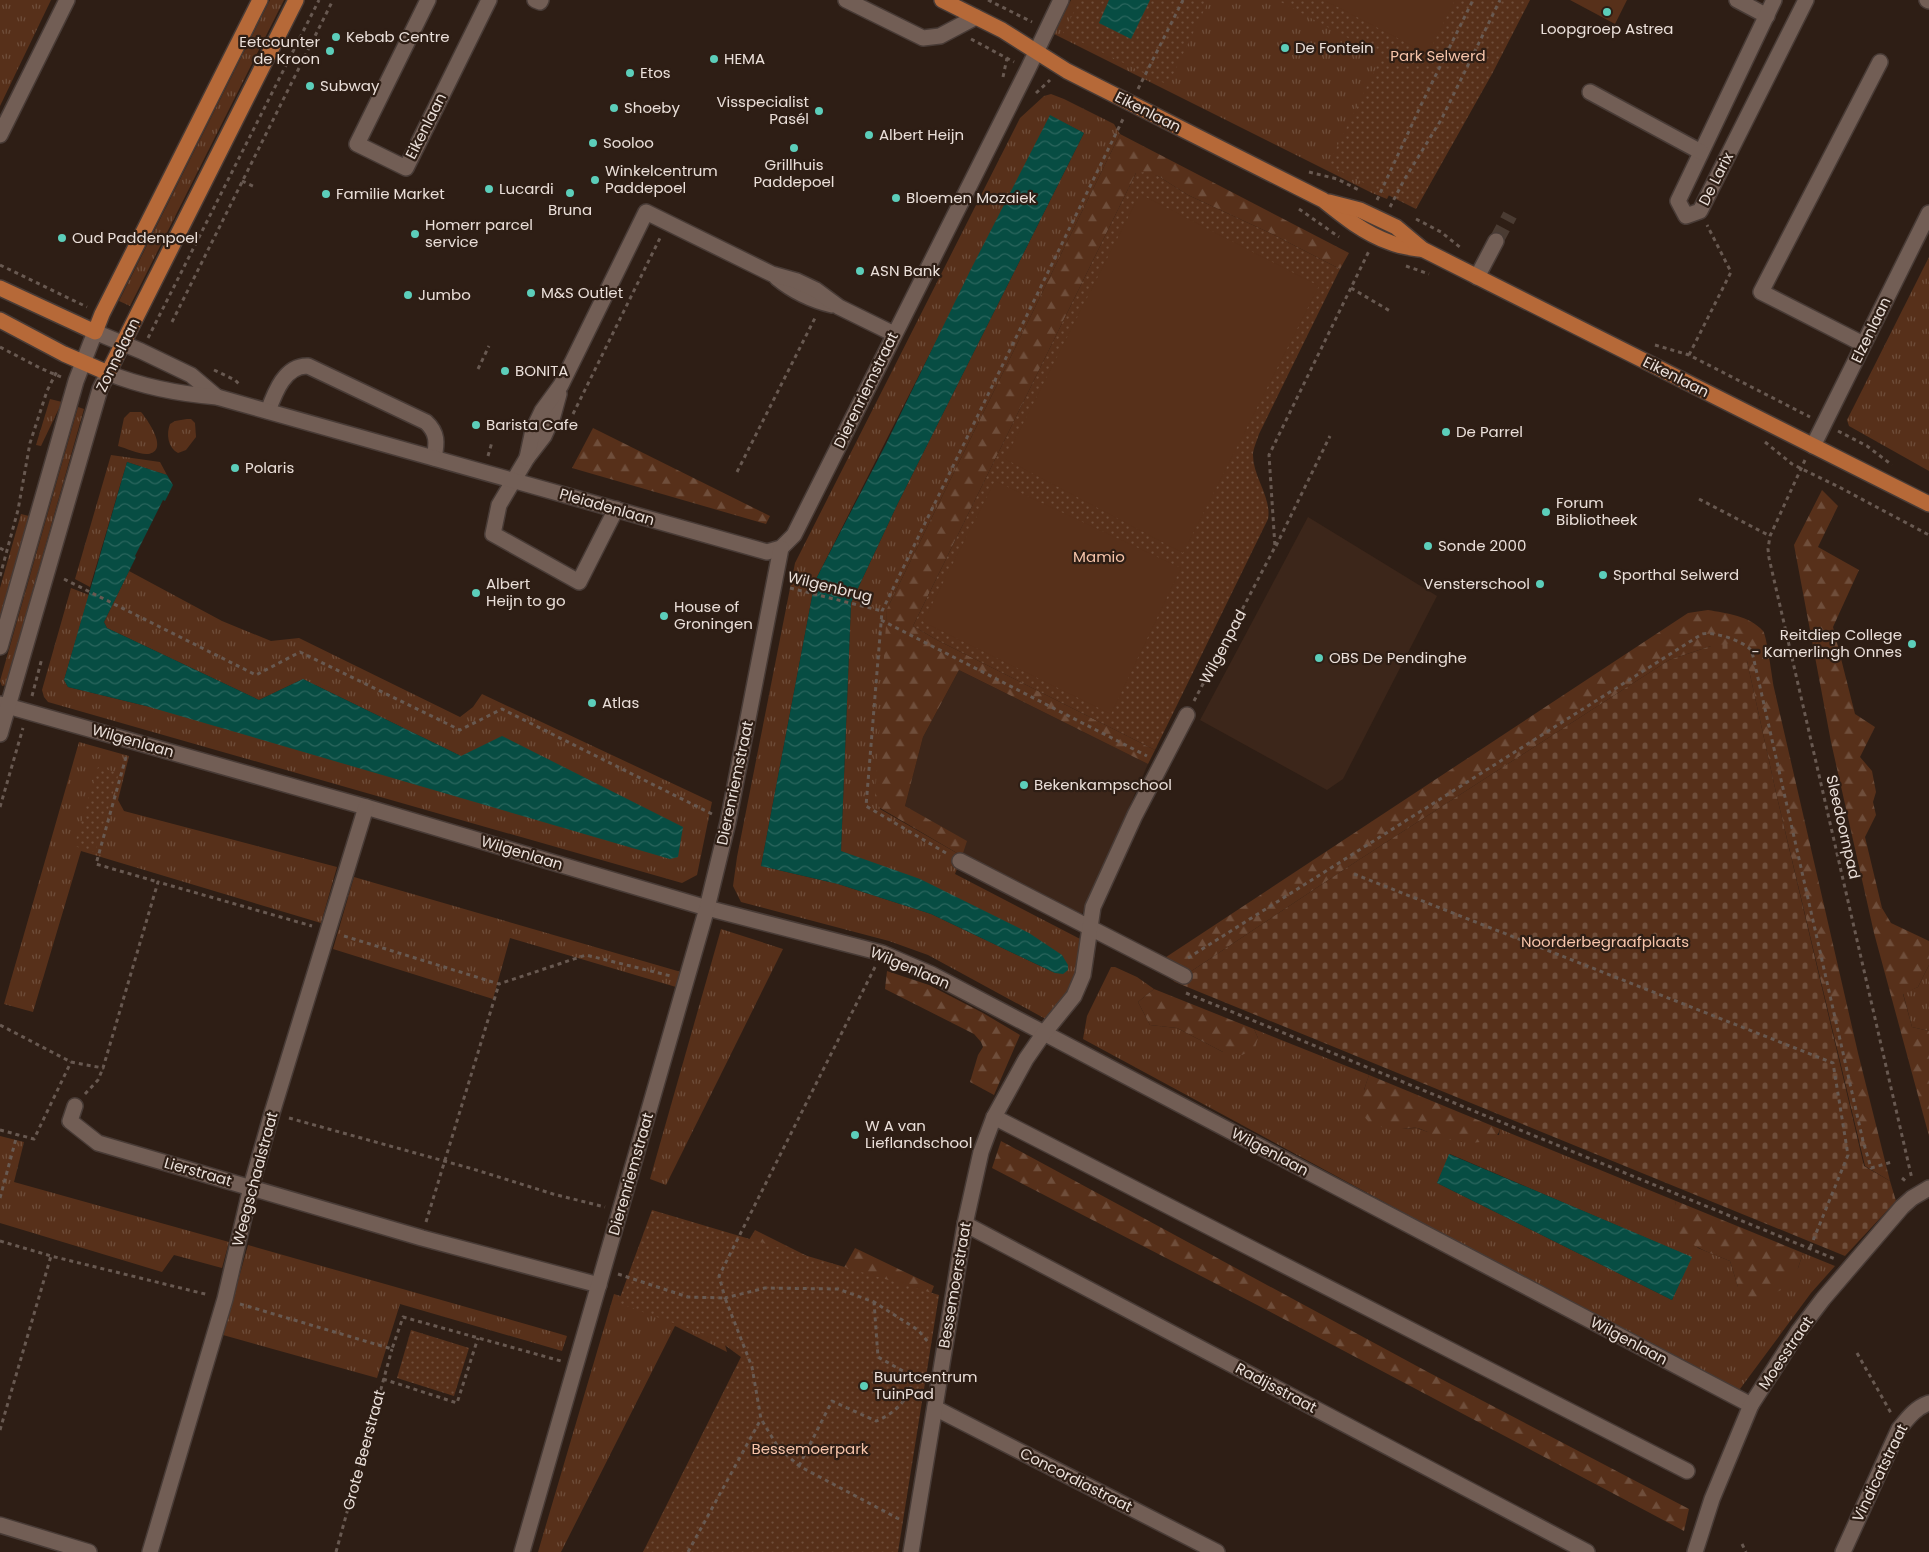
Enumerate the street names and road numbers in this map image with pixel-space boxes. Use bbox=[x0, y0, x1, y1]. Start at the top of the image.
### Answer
street label: Eikenlaan bbox=[1112, 86, 1185, 137]
street label: Eikenlaan bbox=[400, 89, 451, 162]
street label: De Larix bbox=[1693, 149, 1738, 209]
street label: Elzenlaan bbox=[1846, 293, 1895, 366]
street label: Zonnelaan bbox=[91, 314, 144, 395]
street label: Dierenriemstraat bbox=[828, 328, 903, 451]
street label: Eikenlaan bbox=[1640, 351, 1713, 402]
street label: Pleiadenlaan bbox=[557, 483, 657, 530]
street label: Wilgenbrug bbox=[786, 566, 875, 607]
street label: Wilgenpad bbox=[1194, 606, 1251, 688]
street label: Wilgenlaan bbox=[90, 719, 177, 762]
street label: Dierenriemstraat bbox=[711, 719, 758, 847]
street label: Sleedoornpad bbox=[1821, 773, 1866, 881]
street label: Wilgenlaan bbox=[479, 830, 566, 875]
street label: Wilgenlaan bbox=[867, 941, 953, 994]
street label: Weegschaalstraat bbox=[226, 1109, 283, 1248]
street label: Dierenriemstraat bbox=[603, 1110, 658, 1238]
street label: Wilgenlaan bbox=[1228, 1122, 1313, 1181]
street label: Lierstraat bbox=[162, 1152, 235, 1191]
street label: Bessemoerstraat bbox=[933, 1220, 976, 1350]
street label: Wilgenlaan bbox=[1587, 1311, 1672, 1370]
street label: Moesstraat bbox=[1753, 1312, 1818, 1394]
street label: Radijsstraat bbox=[1232, 1357, 1321, 1418]
street label: Grote Beerstraat bbox=[337, 1387, 390, 1512]
street label: Vindicatstraat bbox=[1847, 1420, 1912, 1525]
street label: Concordiastraat bbox=[1016, 1442, 1136, 1517]

